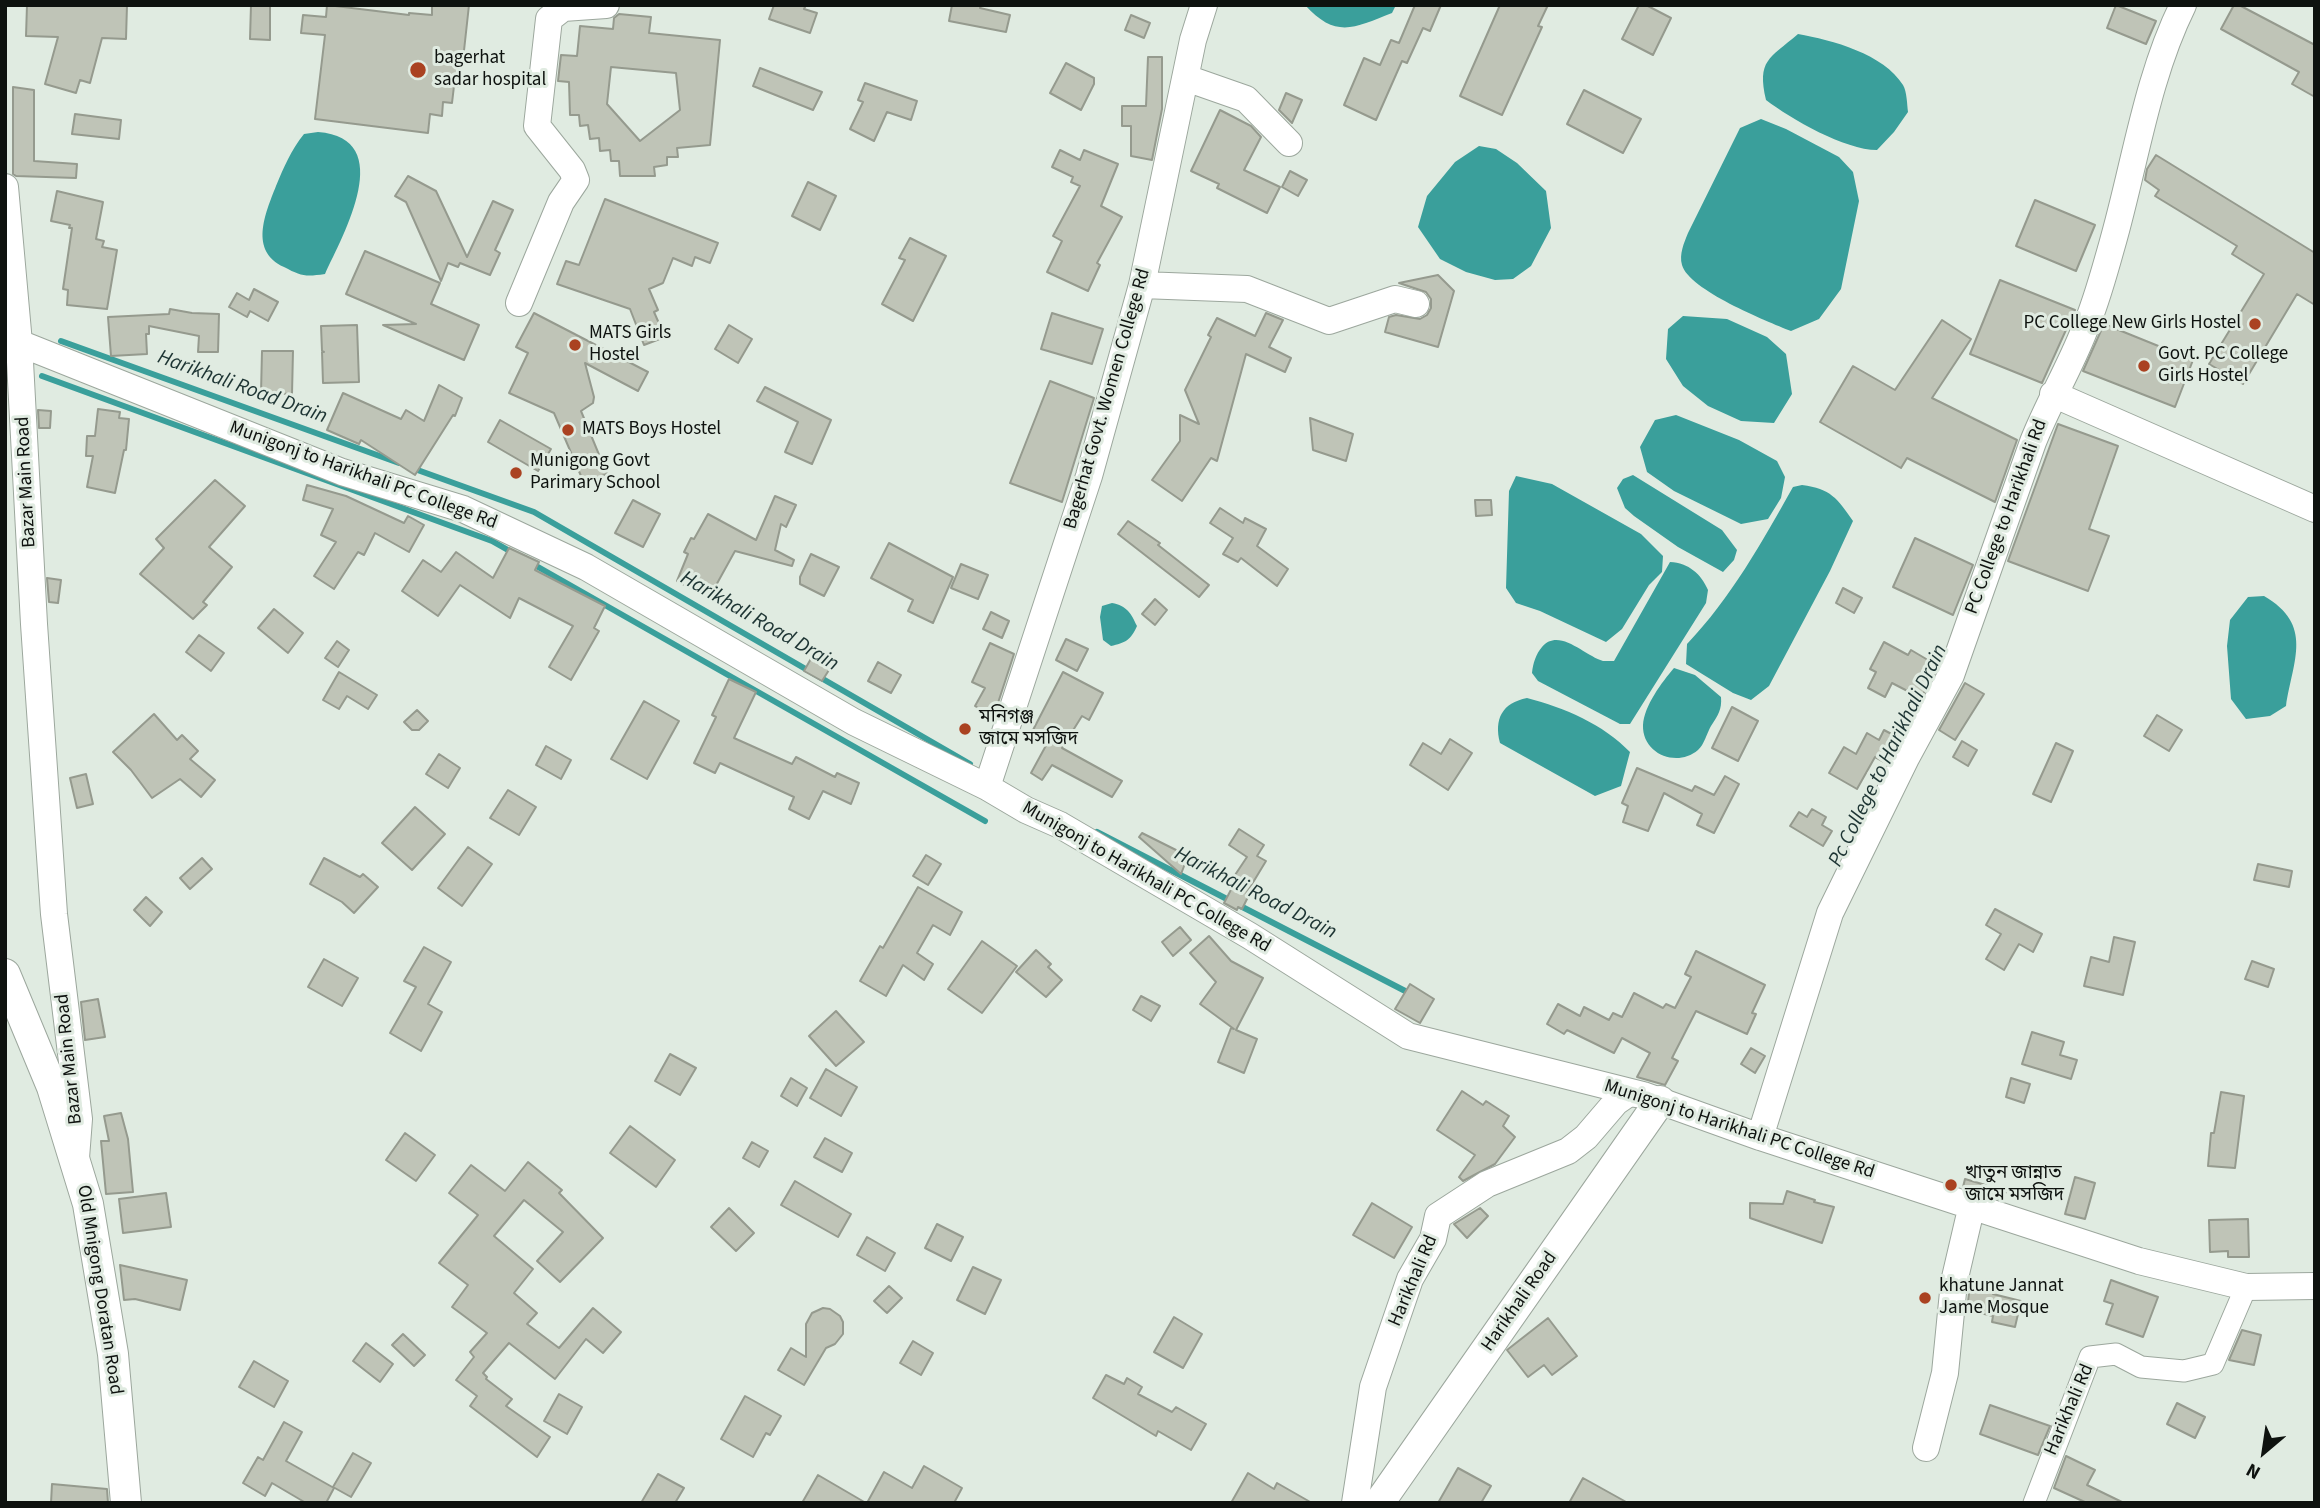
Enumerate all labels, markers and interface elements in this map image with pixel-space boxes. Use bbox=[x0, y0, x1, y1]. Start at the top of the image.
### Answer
place label: bagerhat sadar hospital bbox=[434, 48, 546, 92]
marker: bagerhat sadar hospital bbox=[408, 60, 428, 80]
street label: Bagerhat Govt. Women College Rd bbox=[1060, 266, 1156, 532]
place label: PC College New Girls Hostel bbox=[2023, 313, 2241, 335]
marker: PC College New Girls Hostel bbox=[2247, 316, 2263, 332]
place label: MATS Girls Hostel bbox=[589, 323, 671, 367]
marker: MATS Girls Hostel bbox=[567, 337, 583, 353]
place label: Govt. PC College Girls Hostel bbox=[2158, 344, 2288, 388]
water label: Harikhali Road Drain bbox=[154, 346, 330, 430]
marker: Govt. PC College Girls Hostel bbox=[2136, 358, 2152, 374]
street label: Bazar Main Road bbox=[12, 416, 42, 548]
street label: Munigonj to Harikhali PC College Rd bbox=[226, 417, 500, 535]
street label: PC College to Harikhali Rd bbox=[1961, 417, 2053, 617]
place label: MATS Boys Hostel bbox=[582, 419, 721, 441]
marker: MATS Boys Hostel bbox=[560, 422, 576, 438]
place label: Munigong Govt Parimary School bbox=[530, 451, 660, 495]
marker: Munigong Govt Parimary School bbox=[508, 465, 524, 481]
water label: Harikhali Road Drain bbox=[675, 566, 843, 678]
water label: Pc College to Harikhali Drain bbox=[1824, 641, 1954, 871]
place label: মনিগঞ্জ জামে মসজিদ bbox=[979, 707, 1078, 751]
marker: মনিগঞ্জ জামে মসজিদ bbox=[957, 721, 973, 737]
street label: Munigonj to Harikhali PC College Rd bbox=[1018, 797, 1274, 959]
water label: Harikhali Road Drain bbox=[1170, 842, 1340, 946]
street label: Bazar Main Road bbox=[52, 992, 88, 1126]
street label: Munigonj to Harikhali PC College Rd bbox=[1601, 1075, 1877, 1185]
place label: খাতুন জান্নাত জামে মসজিদ bbox=[1965, 1163, 2064, 1207]
marker: খাতুন জান্নাত জামে মসজিদ bbox=[1943, 1177, 1959, 1193]
street label: Old Mnigong Doratan Road bbox=[71, 1183, 127, 1397]
street label: Harikhali Rd bbox=[1385, 1232, 1443, 1330]
street label: Harikhali Road bbox=[1477, 1248, 1563, 1356]
place label: khatune Jannat Jame Mosque bbox=[1939, 1276, 2064, 1320]
marker: khatune Jannat Jame Mosque bbox=[1917, 1290, 1933, 1306]
street label: Harikhali Rd bbox=[2041, 1361, 2099, 1459]
north arrow bbox=[2229, 1417, 2299, 1487]
text: N bbox=[2242, 1456, 2266, 1486]

